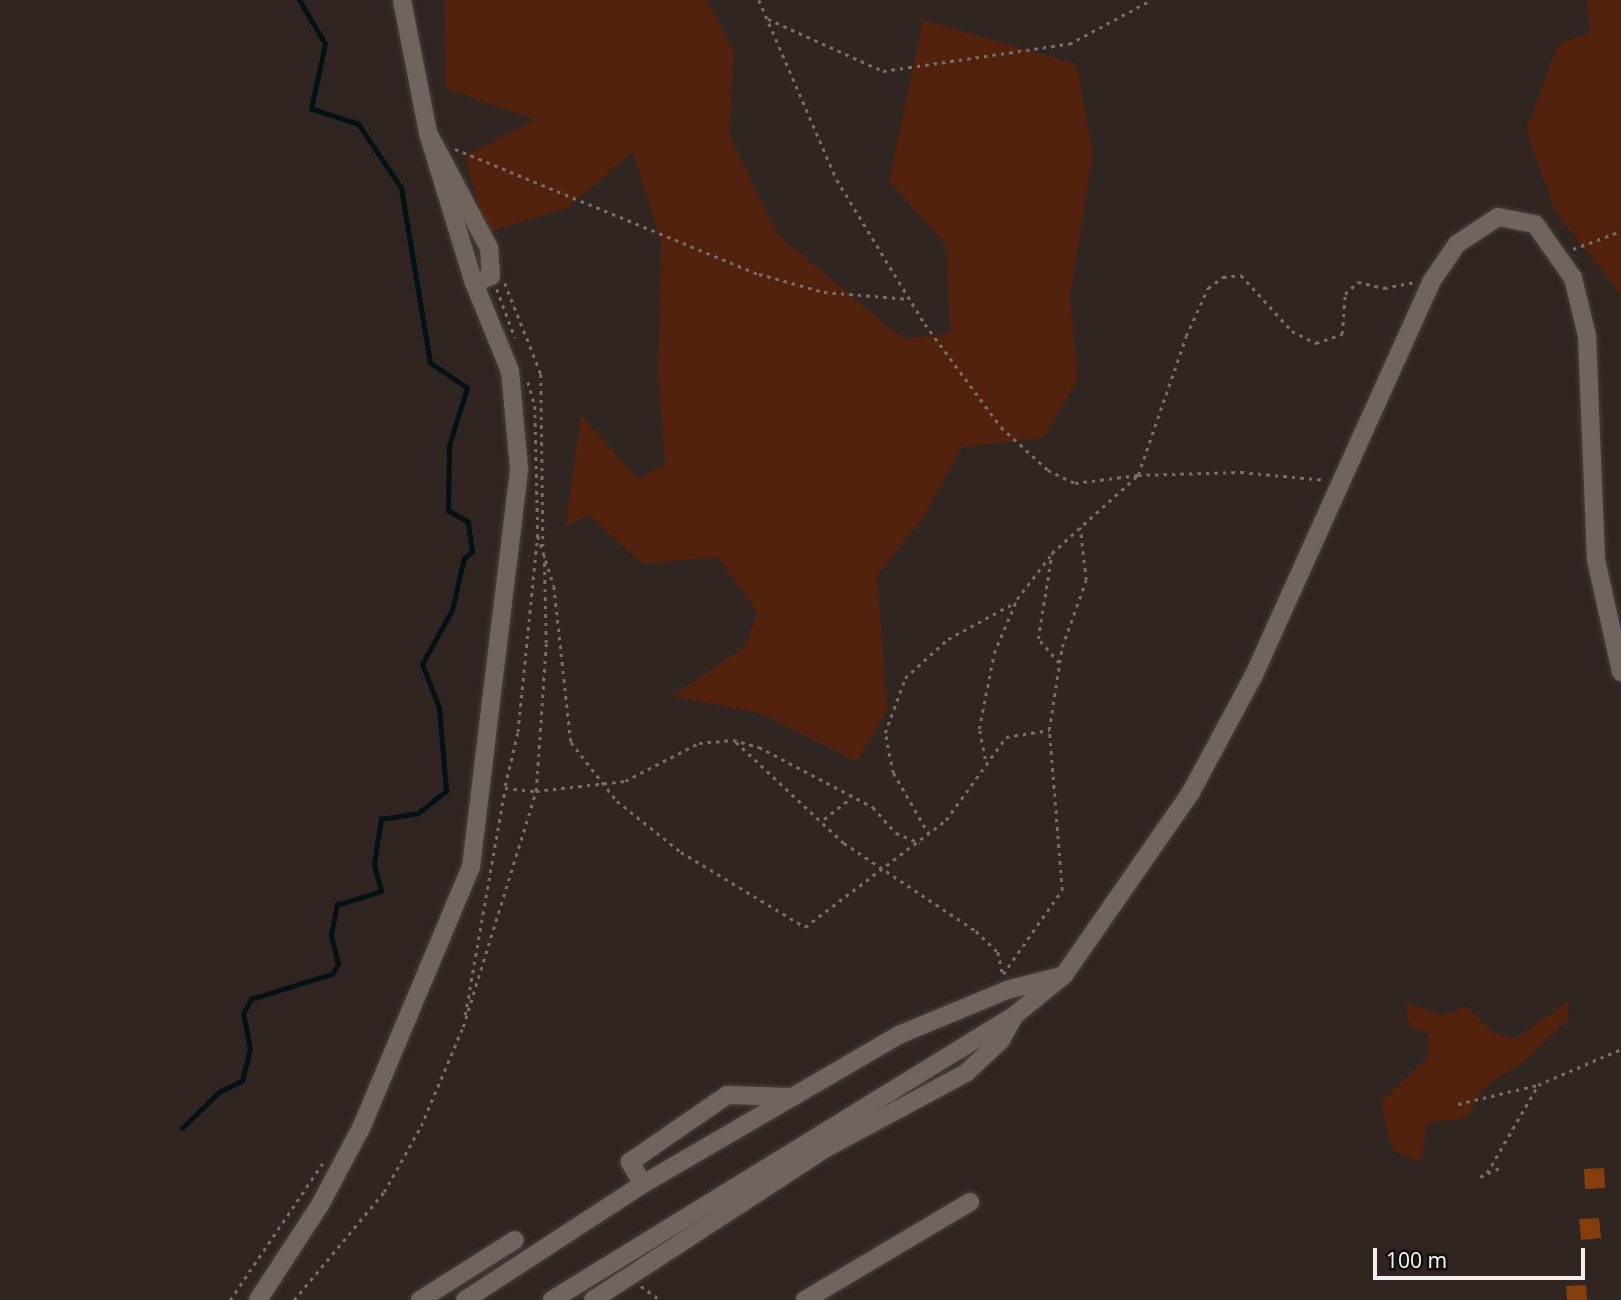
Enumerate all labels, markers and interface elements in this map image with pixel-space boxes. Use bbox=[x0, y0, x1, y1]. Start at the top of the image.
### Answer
scale bar bbox=[1376, 1234, 1588, 1278]
text: 100 m bbox=[1386, 1246, 1447, 1274]

